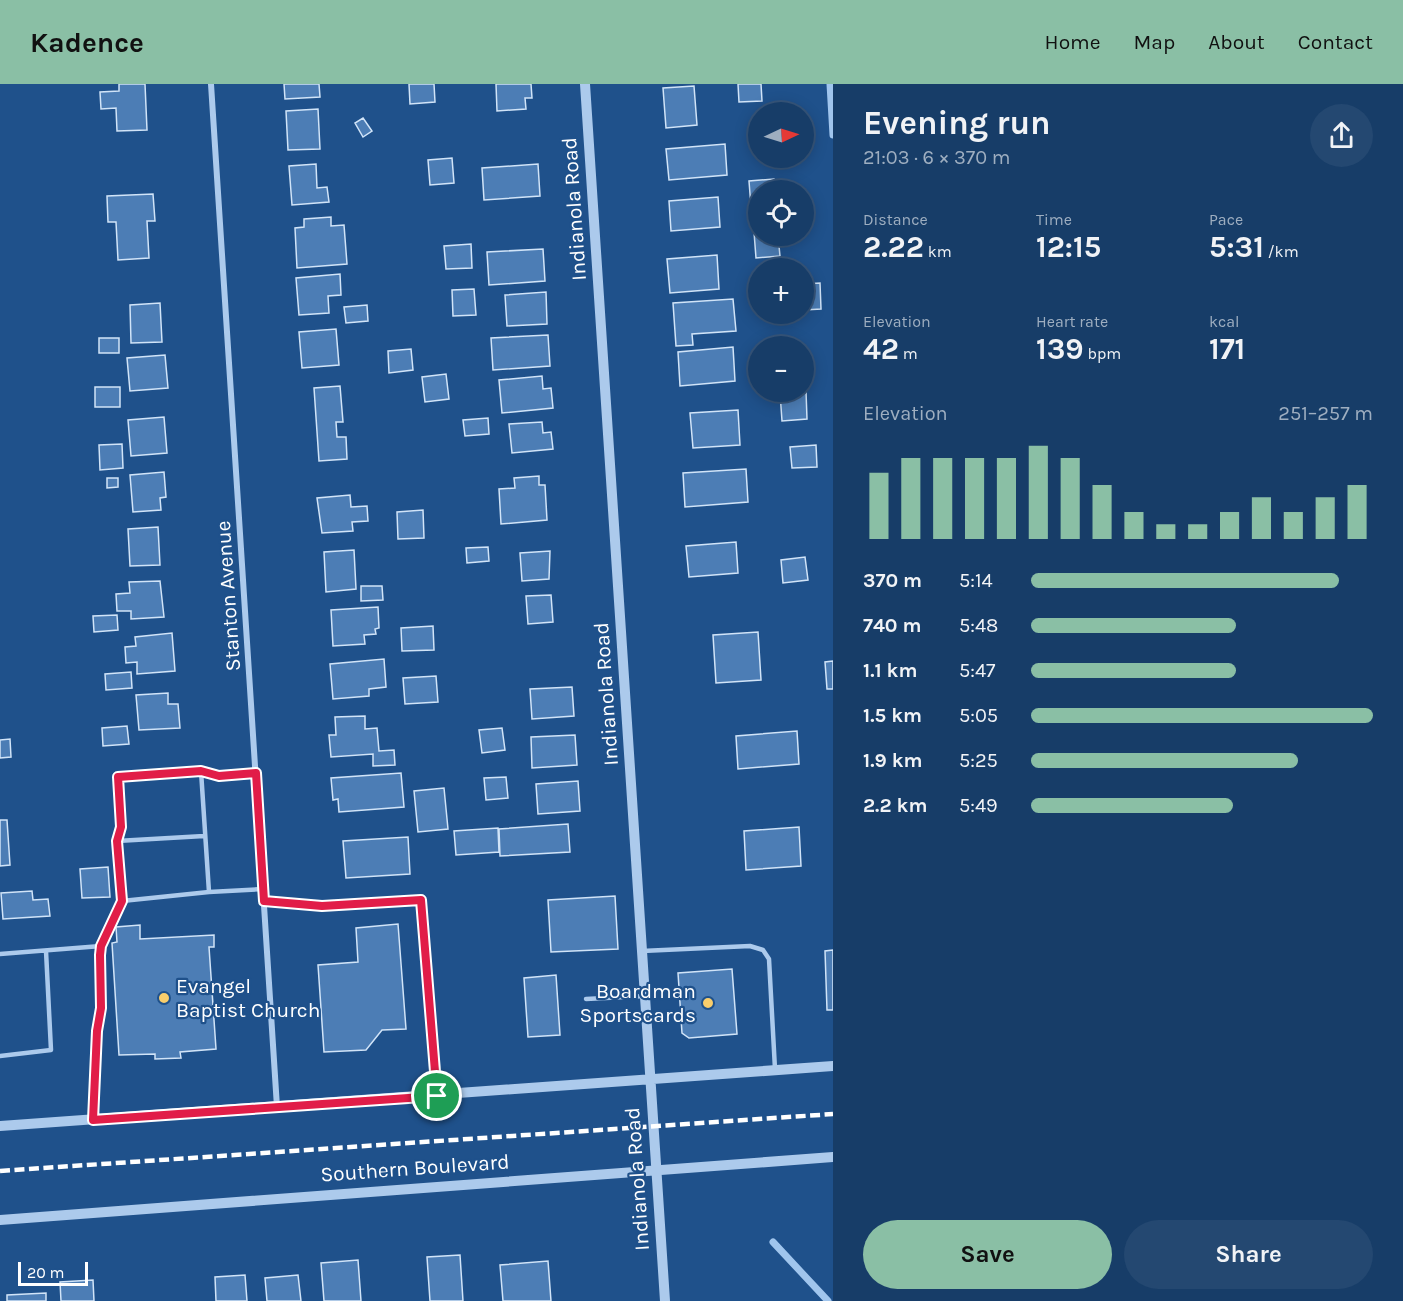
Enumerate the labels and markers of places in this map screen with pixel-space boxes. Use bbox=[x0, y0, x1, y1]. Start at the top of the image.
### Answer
place label: Evangel Baptist Church bbox=[176, 974, 320, 1022]
place label: Boardman Sportscards bbox=[580, 979, 696, 1027]
marker: Evangel Baptist Church bbox=[157, 991, 171, 1005]
marker: Boardman Sportscards bbox=[701, 996, 715, 1010]
pin bbox=[411, 1070, 462, 1121]

